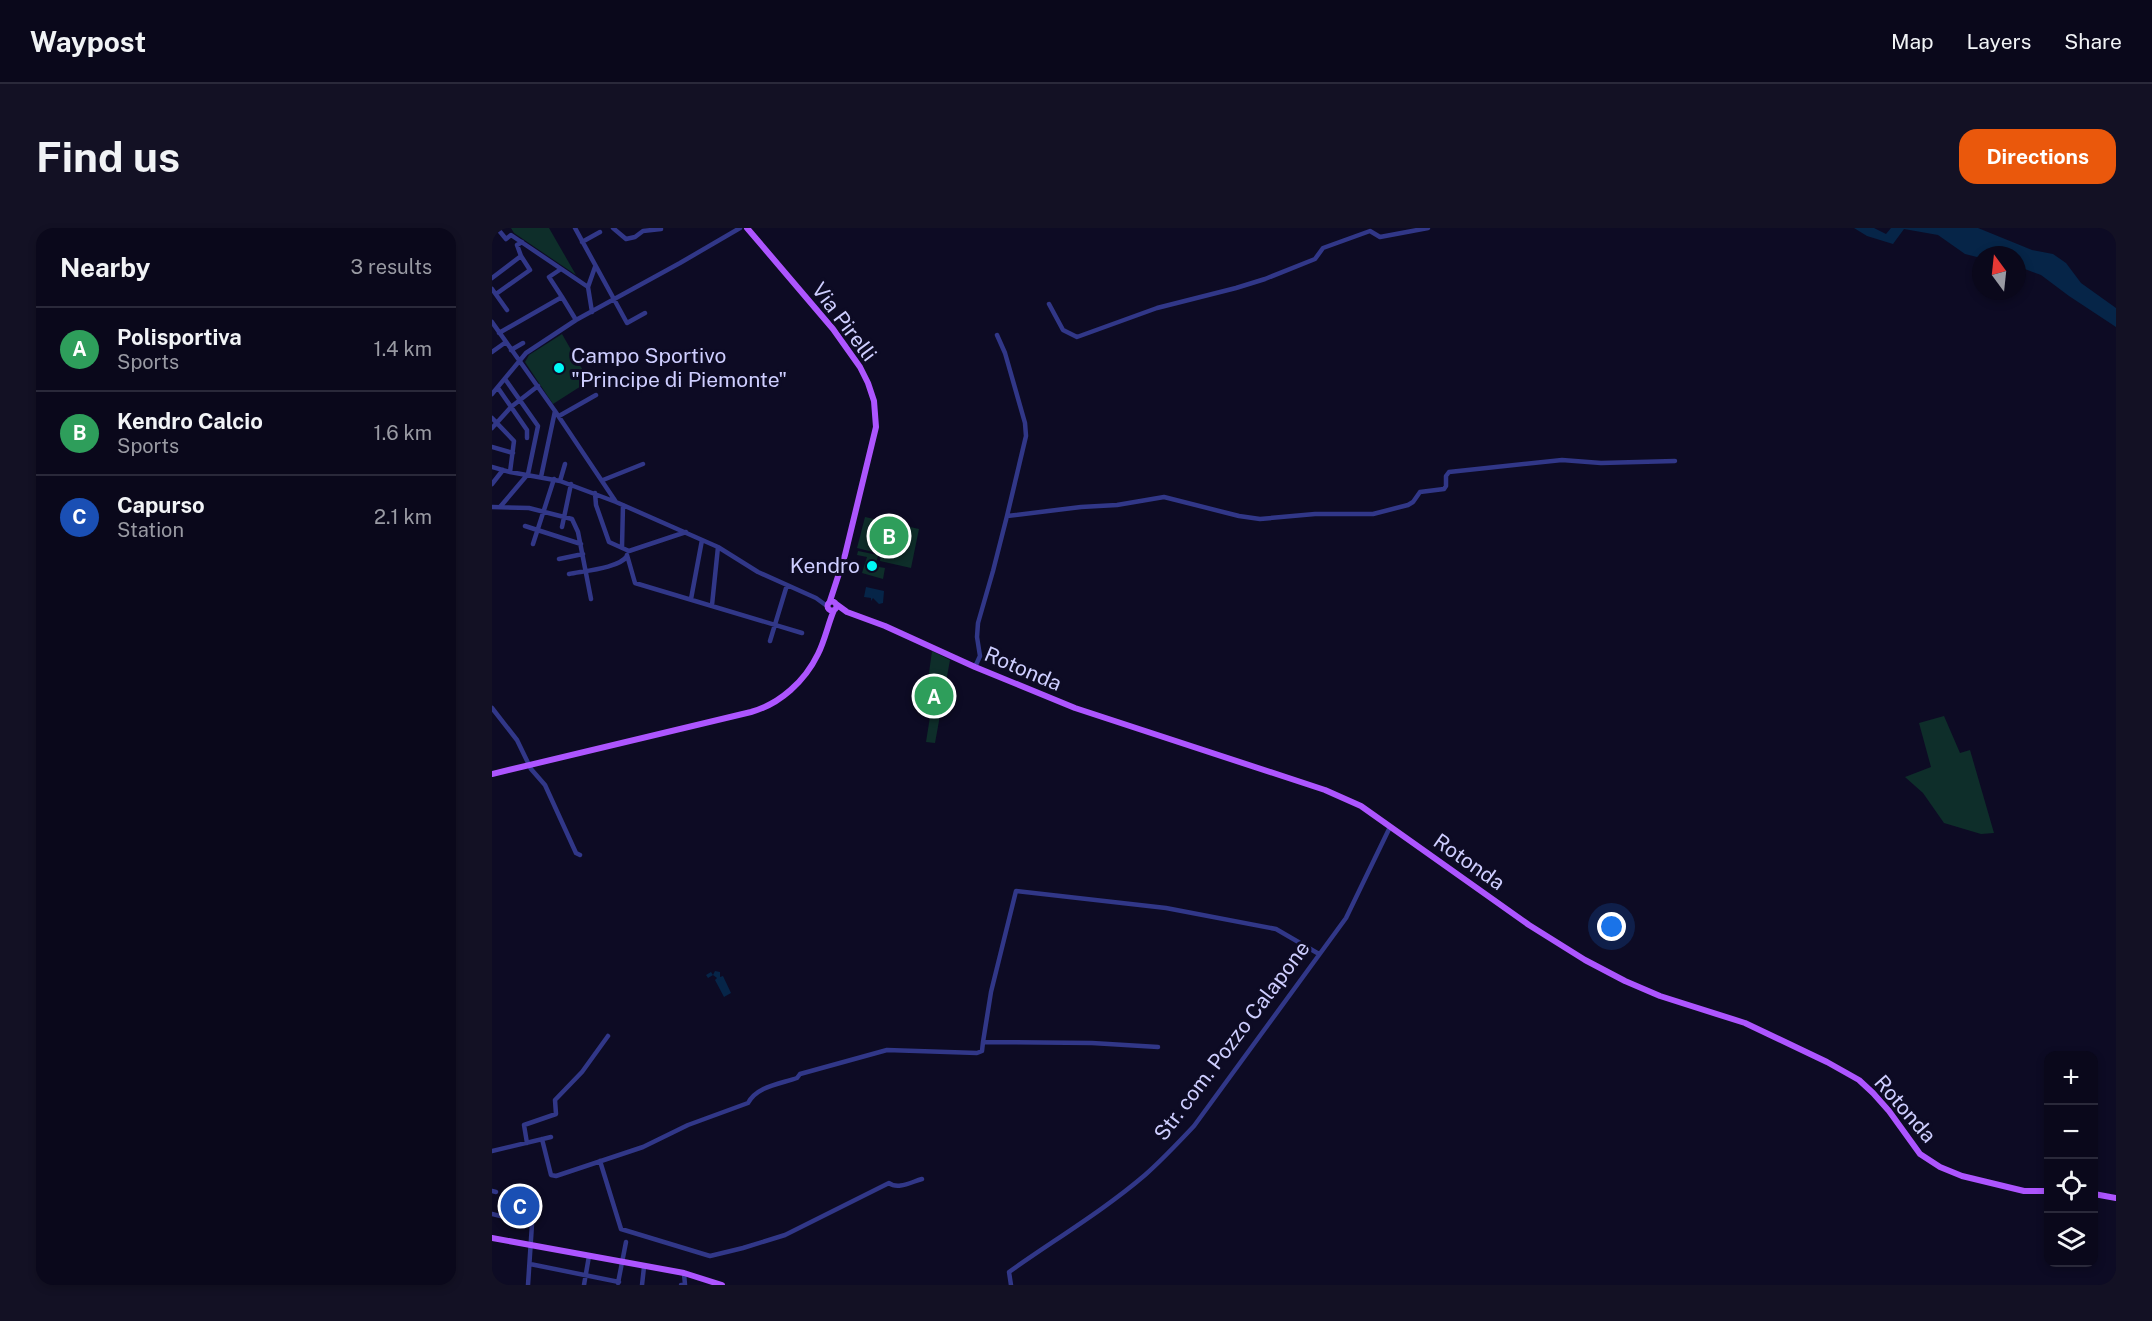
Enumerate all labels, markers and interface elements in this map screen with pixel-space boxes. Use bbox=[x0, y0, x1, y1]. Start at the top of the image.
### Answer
text: Waypost bbox=[30, 25, 146, 58]
text: Map bbox=[1891, 29, 1934, 54]
text: Layers bbox=[1967, 29, 2031, 54]
text: Share bbox=[2064, 29, 2122, 54]
button: Directions bbox=[1959, 129, 2116, 184]
text: Find us bbox=[36, 132, 180, 181]
north arrow bbox=[1972, 246, 2026, 300]
text: Nearby bbox=[60, 252, 150, 283]
text: 3 results bbox=[351, 255, 432, 279]
street label: Via Pirelli bbox=[807, 277, 882, 366]
text: Polisportiva bbox=[117, 324, 242, 350]
text: A bbox=[72, 337, 87, 361]
text: 1.4 km bbox=[374, 337, 432, 361]
place label: Campo Sportivo "Principe di Piemonte" bbox=[571, 343, 787, 392]
text: Sports bbox=[117, 350, 179, 374]
marker: Campo Sportivo "Principe di Piemonte" bbox=[552, 361, 566, 375]
text: Kendro Calcio bbox=[117, 408, 263, 434]
text: B bbox=[73, 421, 86, 445]
text: 1.6 km bbox=[374, 421, 432, 445]
text: Sports bbox=[117, 434, 179, 458]
text: Capurso bbox=[117, 492, 205, 518]
text: C bbox=[72, 505, 87, 529]
text: 2.1 km bbox=[374, 505, 432, 529]
pin: B bbox=[870, 514, 908, 558]
text: Station bbox=[117, 518, 184, 542]
place label: Kendro bbox=[790, 553, 860, 578]
marker: Kendro bbox=[865, 559, 879, 573]
street label: Rotonda bbox=[981, 641, 1065, 696]
pin: A bbox=[914, 674, 954, 718]
street label: Rotonda bbox=[1429, 828, 1510, 895]
your location bbox=[1597, 912, 1626, 941]
street label: Str. com. Pozzo Calapone bbox=[1148, 936, 1315, 1145]
map controls bbox=[2044, 1051, 2098, 1267]
button: + bbox=[2044, 1051, 2098, 1105]
street label: Rotonda bbox=[1869, 1070, 1941, 1148]
button: − bbox=[2044, 1105, 2098, 1159]
button: locate bbox=[2044, 1159, 2098, 1213]
pin: C bbox=[501, 1184, 540, 1228]
button: layers bbox=[2044, 1213, 2098, 1267]

